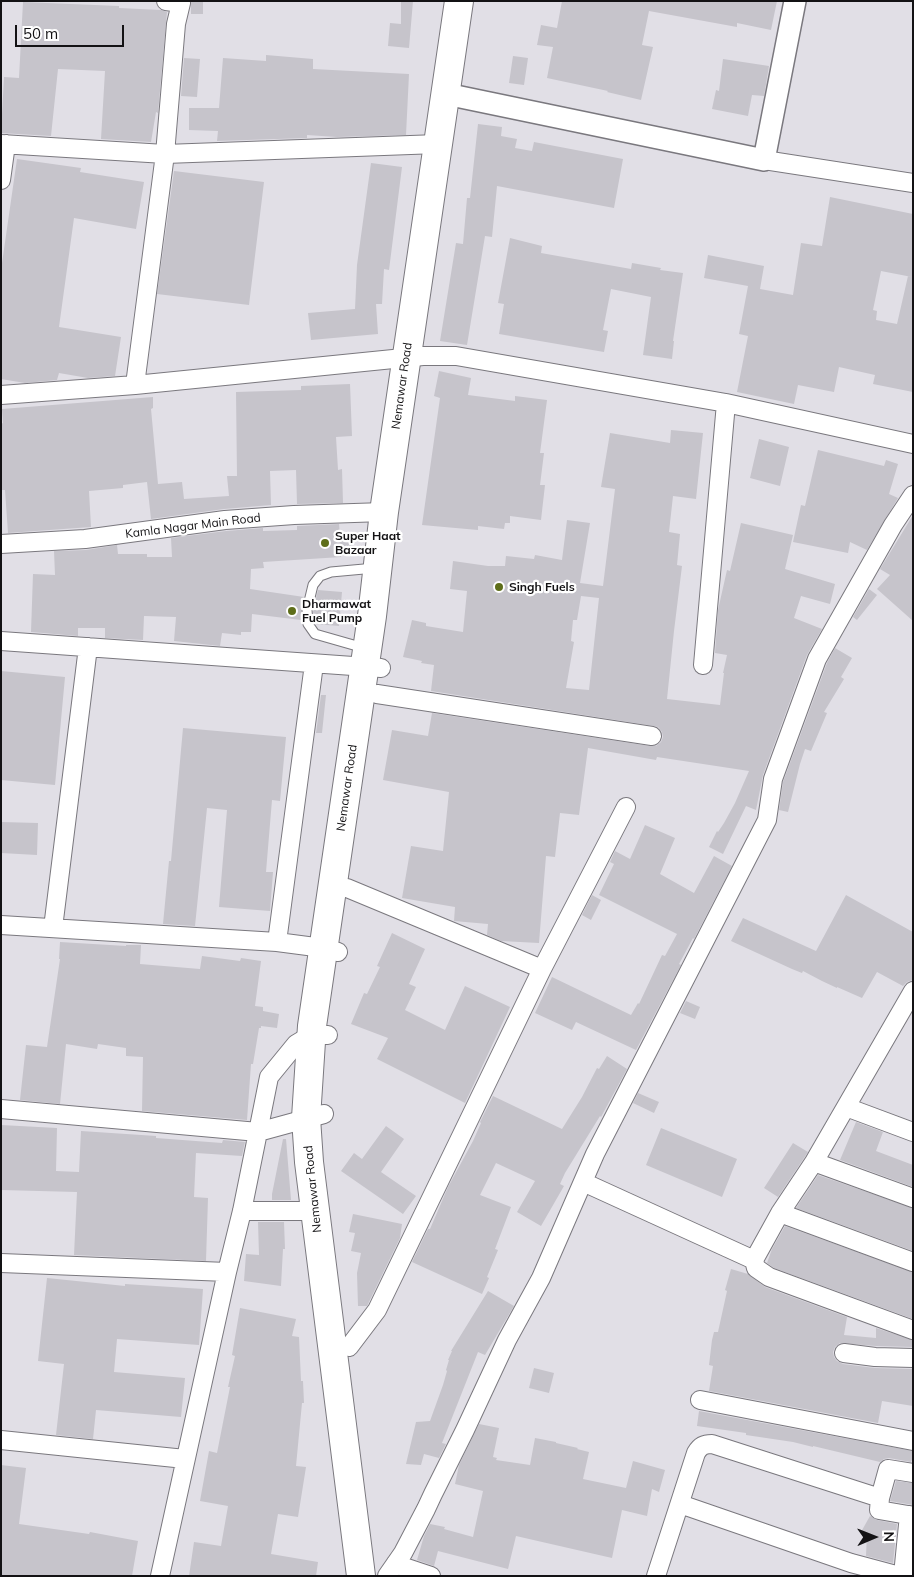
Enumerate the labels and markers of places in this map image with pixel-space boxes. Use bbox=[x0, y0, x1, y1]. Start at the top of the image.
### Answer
place label: Super Haat Bazaar bbox=[335, 529, 401, 557]
marker: Super Haat Bazaar bbox=[319, 537, 331, 549]
place label: Singh Fuels bbox=[509, 580, 575, 594]
marker: Singh Fuels bbox=[493, 581, 505, 593]
place label: Dharmawat Fuel Pump bbox=[302, 597, 371, 625]
marker: Dharmawat Fuel Pump bbox=[286, 605, 298, 617]

